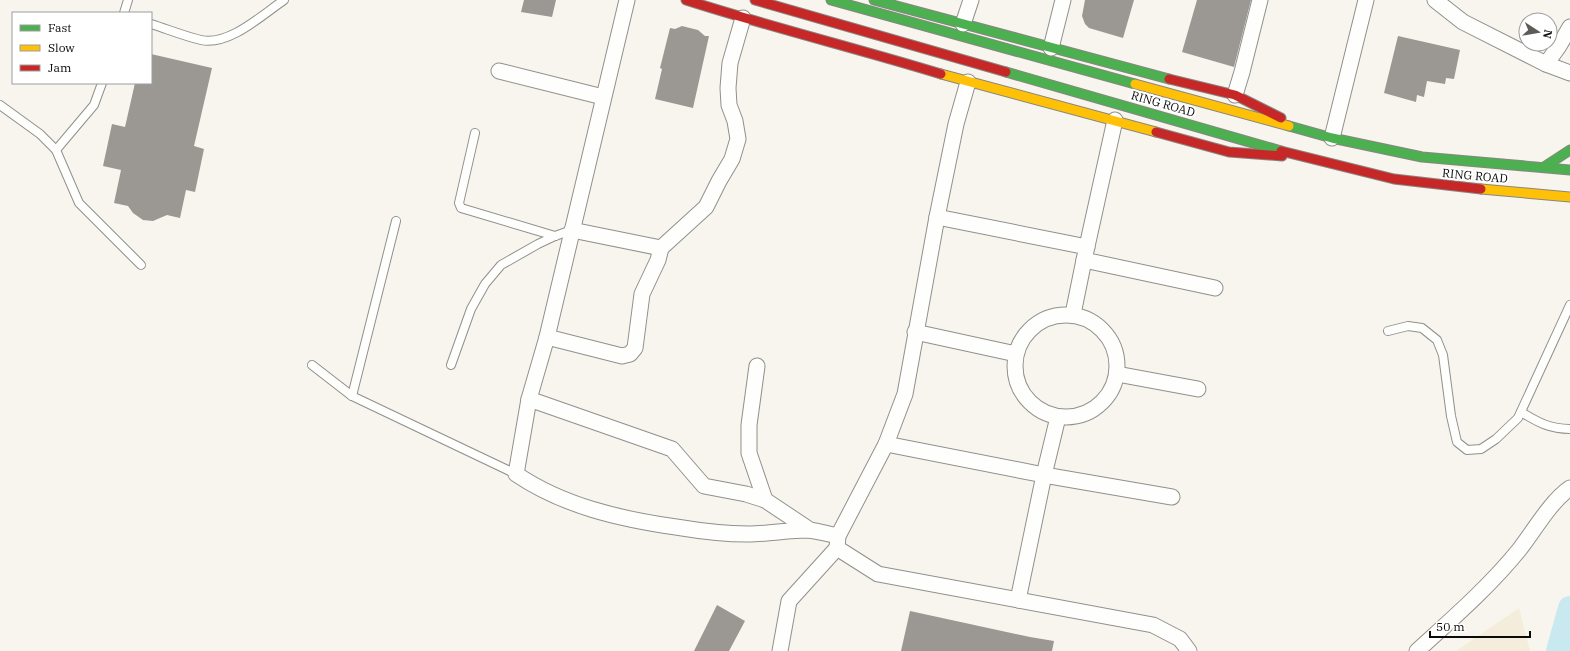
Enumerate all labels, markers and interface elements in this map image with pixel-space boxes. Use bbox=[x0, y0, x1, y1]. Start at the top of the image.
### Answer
legend bbox=[12, 12, 152, 84]
north arrow bbox=[1518, 12, 1558, 52]
text: Fast bbox=[48, 20, 72, 35]
text: N bbox=[1540, 28, 1556, 40]
text: Slow bbox=[48, 40, 75, 55]
text: Jam bbox=[48, 60, 72, 75]
street label: RING ROAD bbox=[1129, 87, 1197, 120]
street label: RING ROAD bbox=[1442, 165, 1509, 186]
scale bar bbox=[1430, 613, 1530, 639]
text: 50 m bbox=[1436, 619, 1465, 634]

